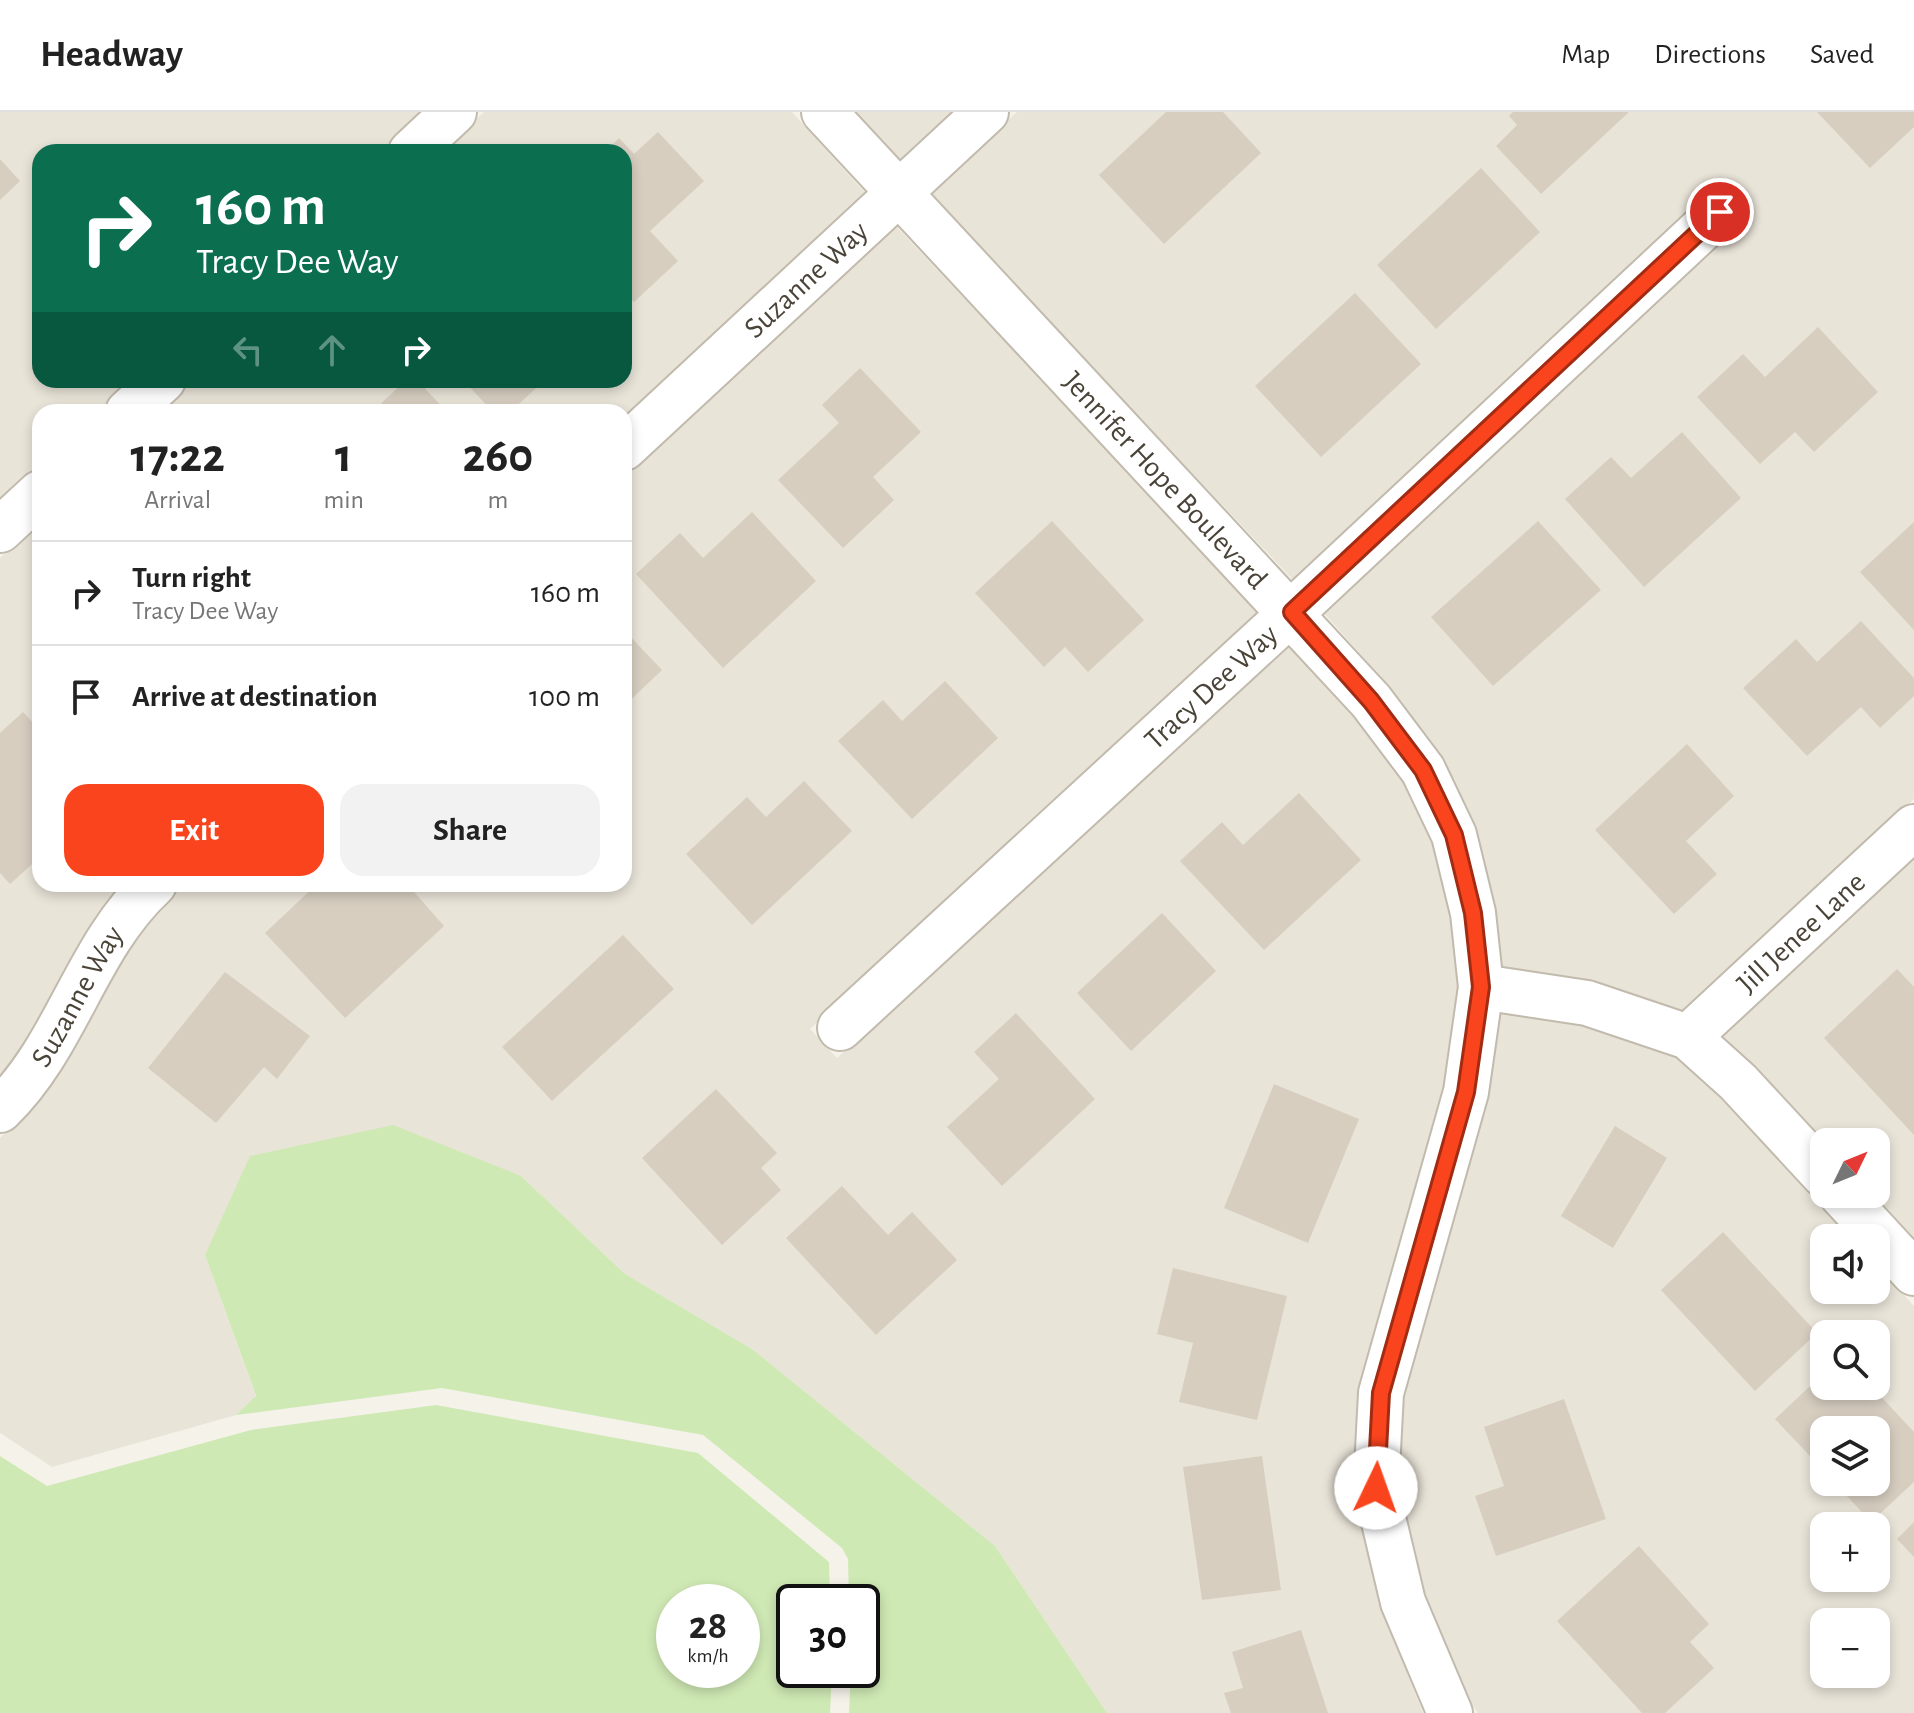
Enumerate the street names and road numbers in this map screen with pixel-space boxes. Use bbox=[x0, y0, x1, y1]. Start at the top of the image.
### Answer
street label: Suzanne Way bbox=[739, 216, 874, 344]
street label: Jennifer Hope Boulevard bbox=[1057, 366, 1273, 595]
street label: Tracy Dee Way bbox=[1139, 619, 1284, 756]
street label: Jill Jenee Lane bbox=[1732, 867, 1871, 999]
street label: Suzanne Way bbox=[26, 921, 129, 1072]

